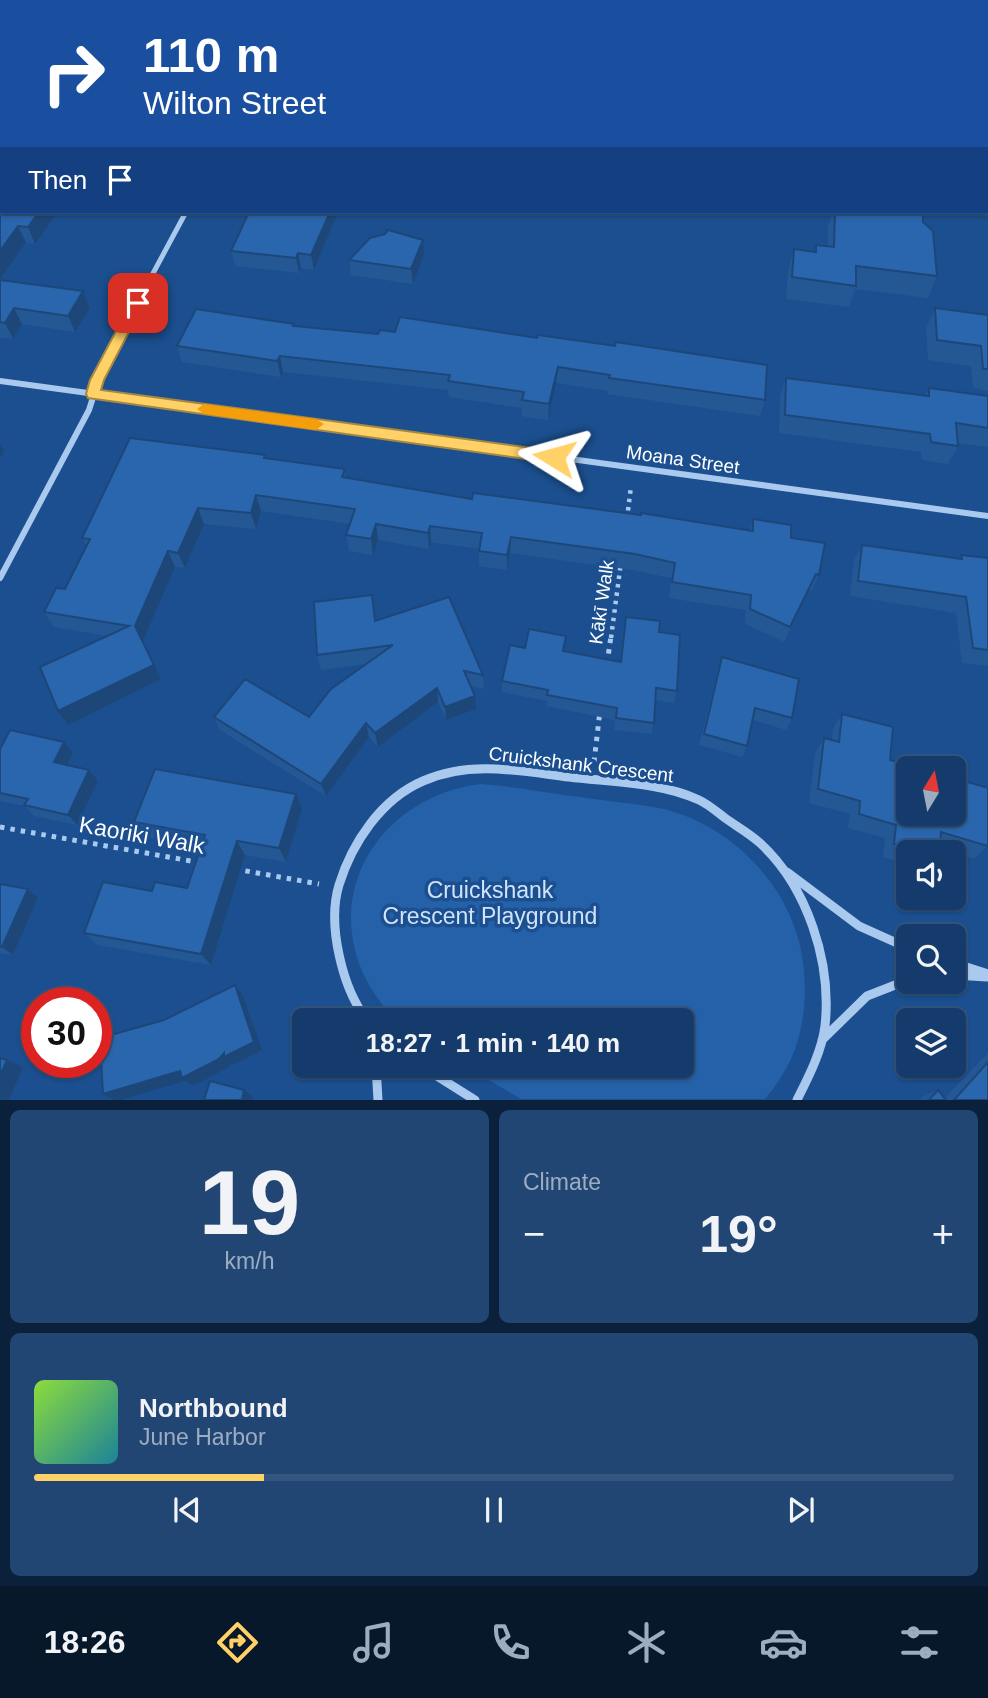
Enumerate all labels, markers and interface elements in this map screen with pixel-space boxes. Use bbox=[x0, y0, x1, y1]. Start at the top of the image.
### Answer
icon: right bbox=[28, 28, 119, 119]
text: 110 m bbox=[143, 28, 279, 82]
text: Wilton Street bbox=[143, 85, 326, 121]
icon: arrive bbox=[101, 161, 139, 199]
text: Then bbox=[28, 165, 87, 195]
pin bbox=[108, 273, 168, 333]
icon: arrive bbox=[119, 284, 157, 322]
position arrow bbox=[517, 420, 591, 494]
street label: Moana Street bbox=[625, 441, 742, 478]
street label: Kākī Walk bbox=[585, 558, 618, 646]
street label: Cruickshank Crescent bbox=[487, 743, 675, 786]
north arrow bbox=[896, 756, 966, 826]
map controls bbox=[896, 756, 966, 1078]
street label: Kaoriki Walk bbox=[77, 811, 207, 859]
button: sound bbox=[896, 840, 966, 910]
park label: Cruickshank Crescent Playground bbox=[383, 877, 597, 929]
button: search bbox=[896, 924, 966, 994]
speed limit sign: 30 bbox=[21, 987, 112, 1078]
button: layers bbox=[896, 1008, 966, 1078]
text: 18:27 · 1 min · 140 m bbox=[366, 1028, 620, 1058]
text: 19 bbox=[199, 1152, 300, 1253]
text: Climate bbox=[523, 1169, 601, 1195]
text: 19° bbox=[699, 1205, 778, 1263]
text: − bbox=[523, 1213, 545, 1255]
text: + bbox=[932, 1213, 954, 1255]
text: km/h bbox=[225, 1248, 274, 1274]
text: Northbound bbox=[139, 1393, 288, 1423]
text: June Harbor bbox=[139, 1424, 266, 1450]
icon: previous bbox=[168, 1491, 206, 1529]
icon: pause bbox=[475, 1491, 513, 1529]
icon: next bbox=[782, 1491, 820, 1529]
icon: directions bbox=[213, 1618, 262, 1667]
icon: music bbox=[349, 1618, 398, 1667]
icon: phone bbox=[486, 1618, 535, 1667]
icon: climate bbox=[622, 1618, 671, 1667]
icon: car bbox=[759, 1618, 808, 1667]
icon: filters bbox=[895, 1618, 944, 1667]
text: 18:26 bbox=[44, 1624, 126, 1660]

